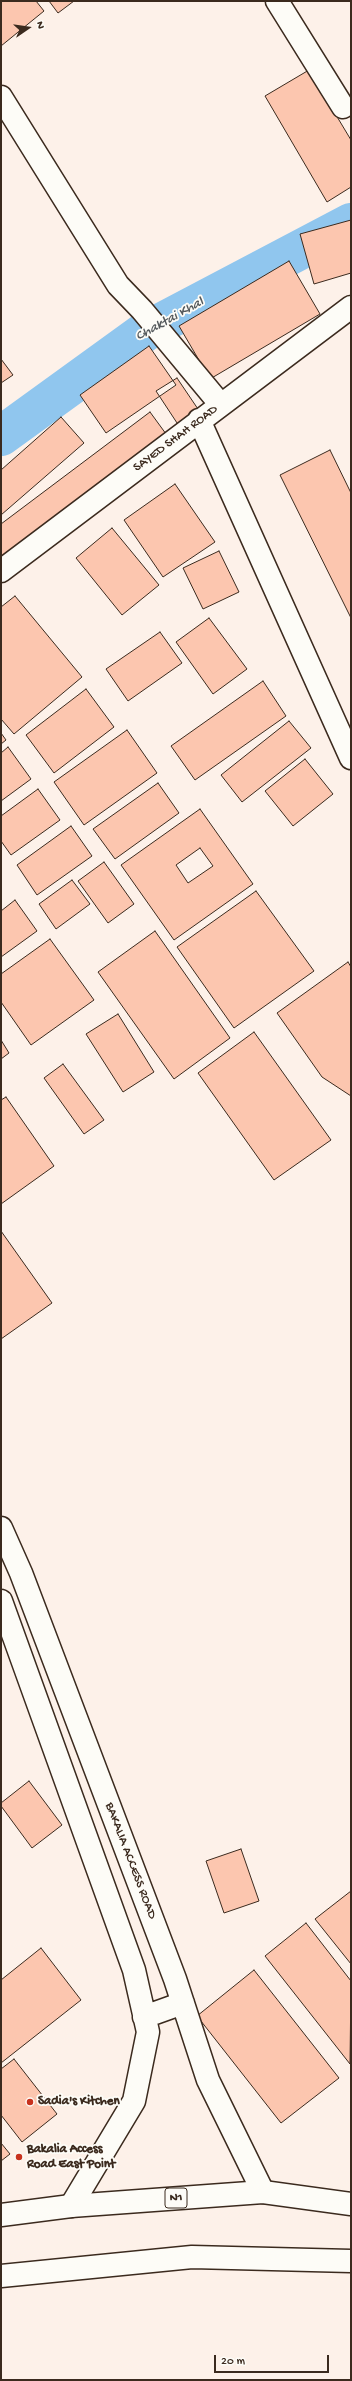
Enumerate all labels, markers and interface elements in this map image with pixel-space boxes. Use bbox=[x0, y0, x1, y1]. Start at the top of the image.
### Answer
north arrow bbox=[8, 8, 48, 48]
text: N bbox=[33, 20, 46, 30]
water label: Chaktai Khal bbox=[133, 294, 207, 346]
street label: SAYED SHAH ROAD bbox=[131, 402, 221, 476]
street label: BAKALIA ACCESS ROAD bbox=[101, 1801, 159, 1921]
place label: Sadia's Kitchen bbox=[38, 2094, 120, 2110]
marker: Sadia's Kitchen bbox=[25, 2097, 35, 2107]
place label: Bakalia Access Road East Point bbox=[27, 2142, 115, 2173]
marker: Bakalia Access Road East Point bbox=[14, 2152, 24, 2162]
road number: N1 bbox=[165, 2188, 187, 2208]
scale bar bbox=[216, 2347, 331, 2373]
text: 20 m bbox=[221, 2355, 245, 2369]

